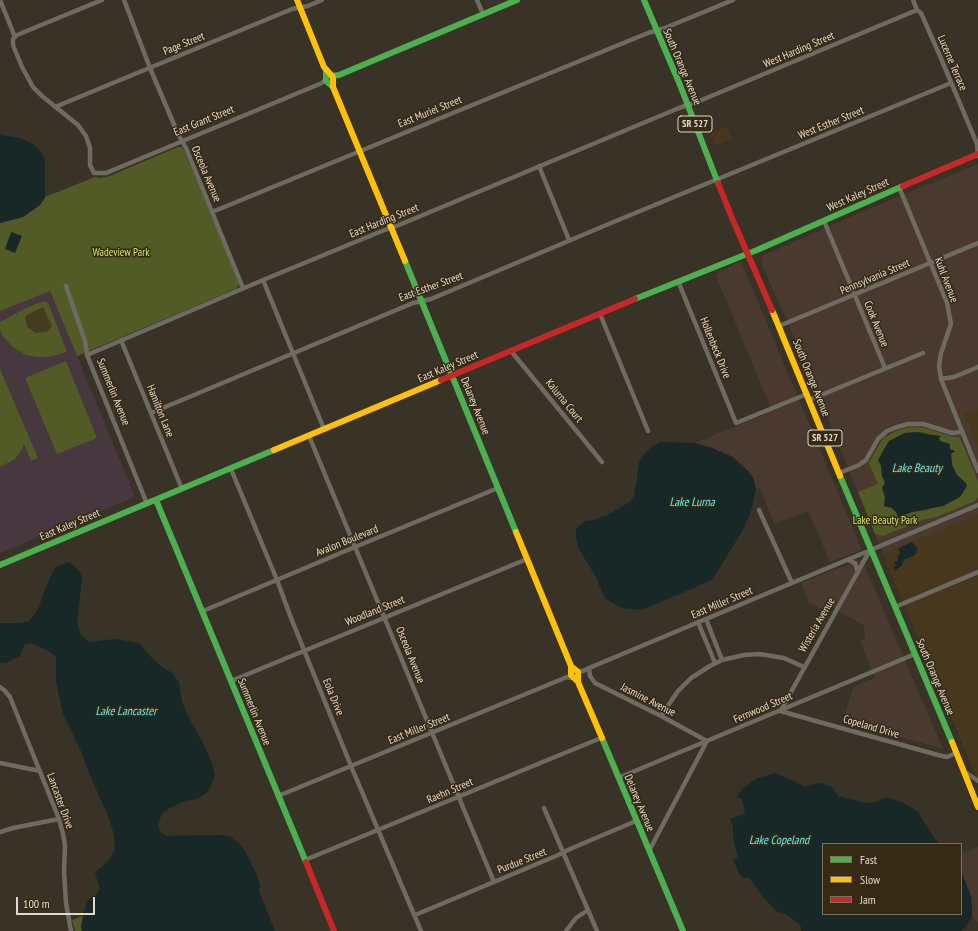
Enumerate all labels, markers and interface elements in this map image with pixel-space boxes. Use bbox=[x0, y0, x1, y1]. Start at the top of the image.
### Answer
street label: South Orange Avenue bbox=[660, 27, 704, 107]
street label: West Harding Street bbox=[762, 29, 836, 71]
street label: Page Street bbox=[161, 30, 207, 58]
street label: Lucerne Terrace bbox=[934, 33, 970, 93]
street label: East Muriel Street bbox=[396, 93, 464, 131]
street label: East Grant Street bbox=[172, 103, 236, 139]
street label: West Esther Street bbox=[796, 104, 866, 142]
road number: SR 527 bbox=[678, 116, 712, 132]
street label: Osceola Avenue bbox=[188, 144, 224, 204]
street label: West Kaley Street bbox=[825, 175, 891, 215]
street label: East Harding Street bbox=[348, 201, 420, 241]
park label: Wadeview Park bbox=[93, 246, 149, 260]
street label: Kuhl Avenue bbox=[931, 255, 961, 305]
street label: Pennsylvania Street bbox=[838, 256, 912, 298]
street label: East Esther Street bbox=[397, 269, 465, 305]
street label: Cook Avenue bbox=[861, 299, 891, 349]
street label: Hollenbeck Drive bbox=[697, 315, 733, 381]
street label: South Orange Avenue bbox=[789, 337, 833, 419]
street label: East Kaley Street bbox=[416, 348, 480, 386]
street label: Summerlin Avenue bbox=[94, 356, 132, 428]
street label: Delaney Avenue bbox=[458, 375, 492, 437]
street label: Kalurna Court bbox=[542, 377, 586, 425]
street label: Hamilton Lane bbox=[143, 383, 177, 439]
road number: SR 527 bbox=[808, 430, 842, 446]
water label: Lake Beauty bbox=[892, 462, 942, 476]
water label: Lake Lurna bbox=[669, 496, 715, 510]
street label: East Kaley Street bbox=[38, 506, 102, 544]
park label: Lake Beauty Park bbox=[853, 514, 917, 528]
street label: Avalon Boulevard bbox=[314, 523, 380, 559]
street label: East Miller Street bbox=[689, 584, 755, 622]
street label: Woodland Street bbox=[343, 593, 407, 629]
street label: Wisteria Avenue bbox=[796, 595, 838, 655]
street label: Osceola Avenue bbox=[393, 625, 427, 685]
street label: South Orange Avenue bbox=[913, 637, 957, 717]
street label: Summerlin Avenue bbox=[235, 676, 273, 748]
street label: Eola Drive bbox=[320, 677, 346, 717]
street label: Jasmine Avenue bbox=[618, 681, 678, 719]
street label: Fernwood Street bbox=[732, 690, 794, 726]
water label: Lake Lancaster bbox=[95, 705, 157, 719]
street label: East Miller Street bbox=[386, 711, 452, 747]
street label: Copeland Drive bbox=[841, 713, 901, 741]
street label: Lancaster Drive bbox=[44, 771, 76, 831]
street label: Delaney Avenue bbox=[621, 772, 657, 834]
street label: Raehn Street bbox=[425, 775, 475, 807]
water label: Lake Copeland bbox=[749, 834, 809, 848]
legend bbox=[822, 843, 962, 915]
street label: Purdue Street bbox=[496, 845, 548, 877]
text: Fast bbox=[860, 852, 877, 867]
text: Slow bbox=[860, 872, 880, 887]
scale bar bbox=[18, 889, 97, 915]
text: Jam bbox=[860, 892, 876, 907]
text: 100 m bbox=[23, 896, 50, 911]

